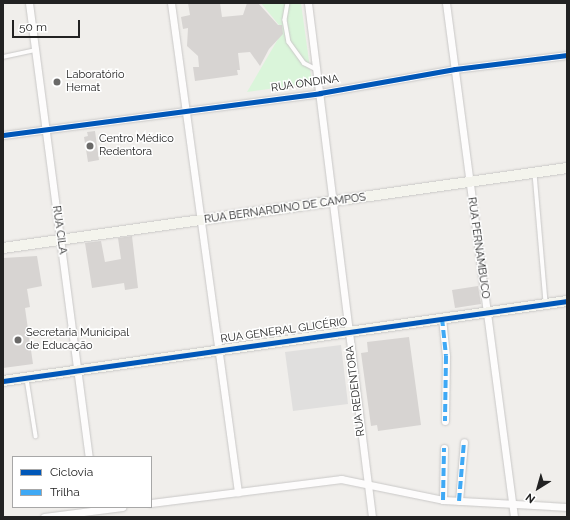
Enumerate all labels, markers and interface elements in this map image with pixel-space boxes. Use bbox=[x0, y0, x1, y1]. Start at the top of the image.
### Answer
scale bar bbox=[14, 12, 82, 38]
text: 50 m bbox=[19, 20, 47, 34]
place label: Laboratório Hemat bbox=[66, 69, 124, 95]
street label: RUA ONDINA bbox=[270, 73, 340, 95]
marker: Laboratório Hemat bbox=[51, 76, 63, 88]
place label: Centro Médico Redentora bbox=[99, 133, 174, 159]
marker: Centro Médico Redentora bbox=[84, 140, 96, 152]
street label: RUA BERNARDINO DE CAMPOS bbox=[203, 191, 367, 227]
street label: RUA PERNAMBUCO bbox=[464, 196, 492, 300]
street label: RUA CILA bbox=[49, 205, 69, 255]
street label: RUA GENERAL GLICÉRIO bbox=[220, 316, 348, 346]
place label: Secretaria Municipal de Educação bbox=[26, 327, 129, 353]
marker: Secretaria Municipal de Educação bbox=[13, 335, 23, 345]
street label: RUA REDENTORA bbox=[344, 345, 368, 437]
legend bbox=[12, 456, 152, 508]
text: Ciclovia bbox=[50, 465, 93, 479]
north arrow bbox=[518, 468, 558, 508]
text: Trilha bbox=[50, 485, 80, 499]
text: N bbox=[523, 490, 538, 506]

